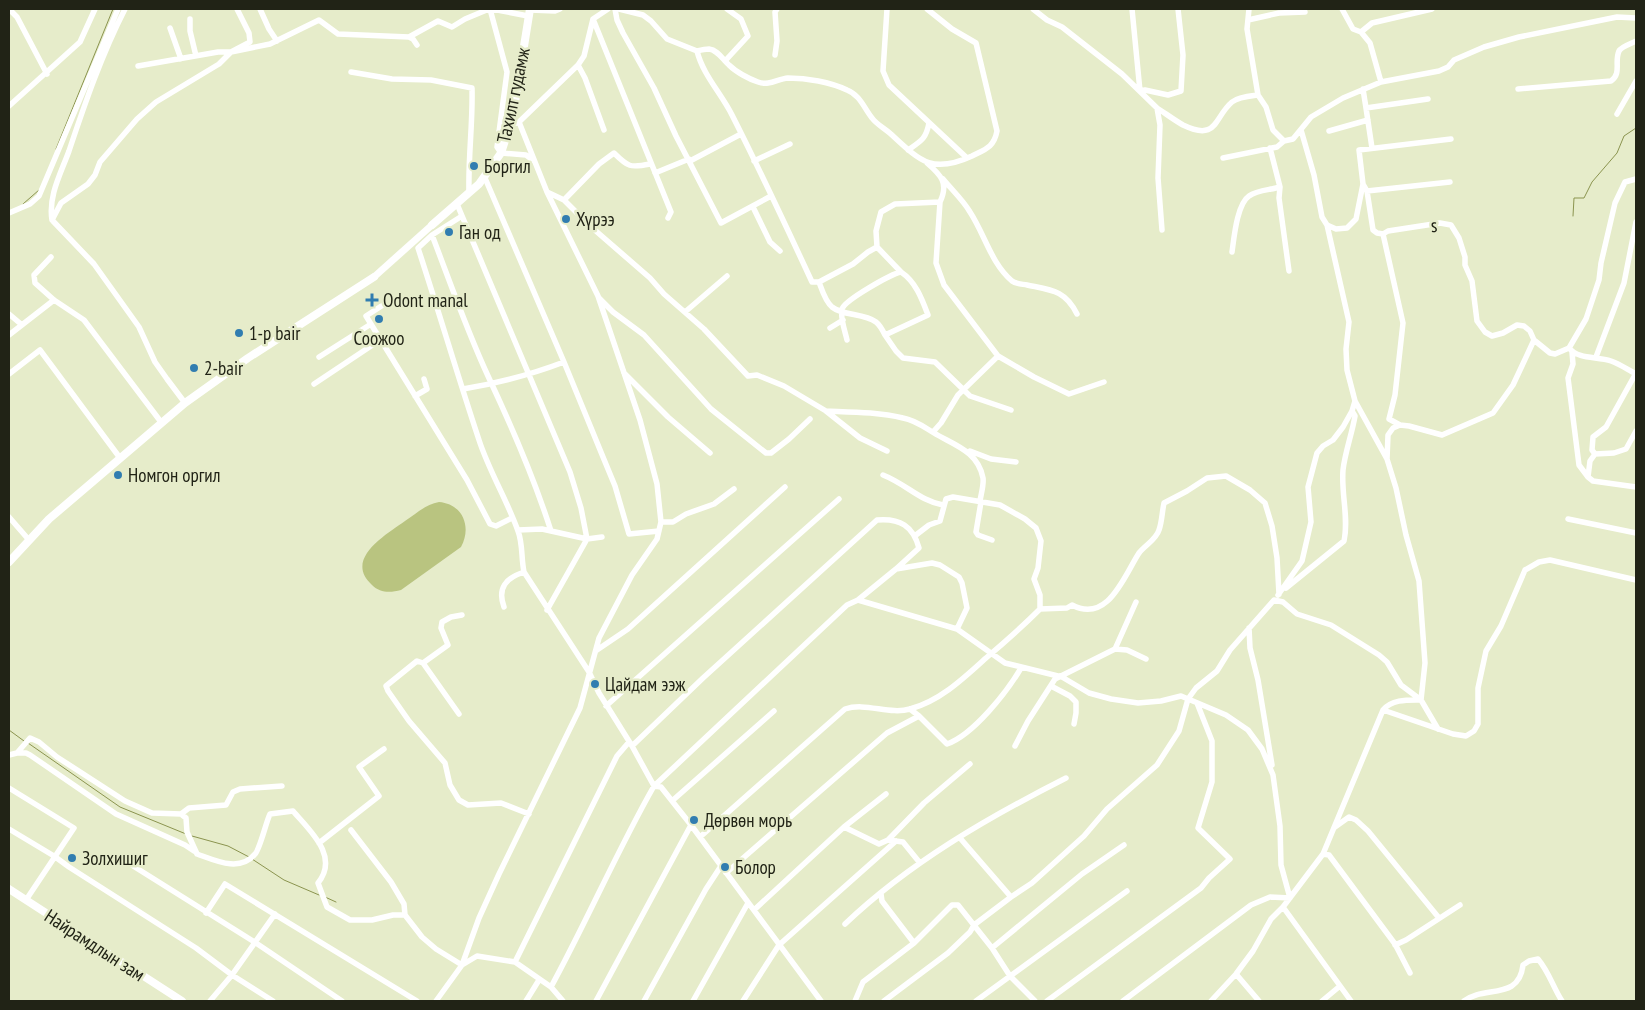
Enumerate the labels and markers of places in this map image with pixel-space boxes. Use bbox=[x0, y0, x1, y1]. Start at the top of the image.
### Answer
place label: Боргил bbox=[484, 154, 531, 178]
marker: Боргил bbox=[468, 160, 480, 172]
place label: Хүрээ bbox=[576, 207, 615, 231]
marker: Хүрээ bbox=[560, 213, 572, 225]
place label: Ган од bbox=[459, 220, 501, 244]
marker: Ган од bbox=[443, 226, 455, 238]
place label: Odont manal bbox=[383, 288, 468, 312]
marker: Odont manal bbox=[365, 293, 379, 307]
marker: Соожоо bbox=[373, 313, 385, 325]
place label: 1-p bair bbox=[249, 321, 301, 345]
place label: Соожоо bbox=[354, 326, 404, 350]
marker: 1-p bair bbox=[233, 327, 245, 339]
place label: 2-bair bbox=[204, 356, 244, 380]
marker: 2-bair bbox=[188, 362, 200, 374]
place label: Номгон оргил bbox=[128, 463, 220, 487]
marker: Номгон оргил bbox=[112, 469, 124, 481]
place label: Цайдам ээж bbox=[605, 672, 686, 696]
marker: Цайдам ээж bbox=[589, 678, 601, 690]
place label: Дөрвөн морь bbox=[704, 808, 792, 832]
marker: Дөрвөн морь bbox=[688, 814, 700, 826]
place label: Золхишиг bbox=[82, 846, 148, 870]
marker: Золхишиг bbox=[66, 852, 78, 864]
place label: Болор bbox=[735, 855, 776, 879]
marker: Болор bbox=[719, 861, 731, 873]

